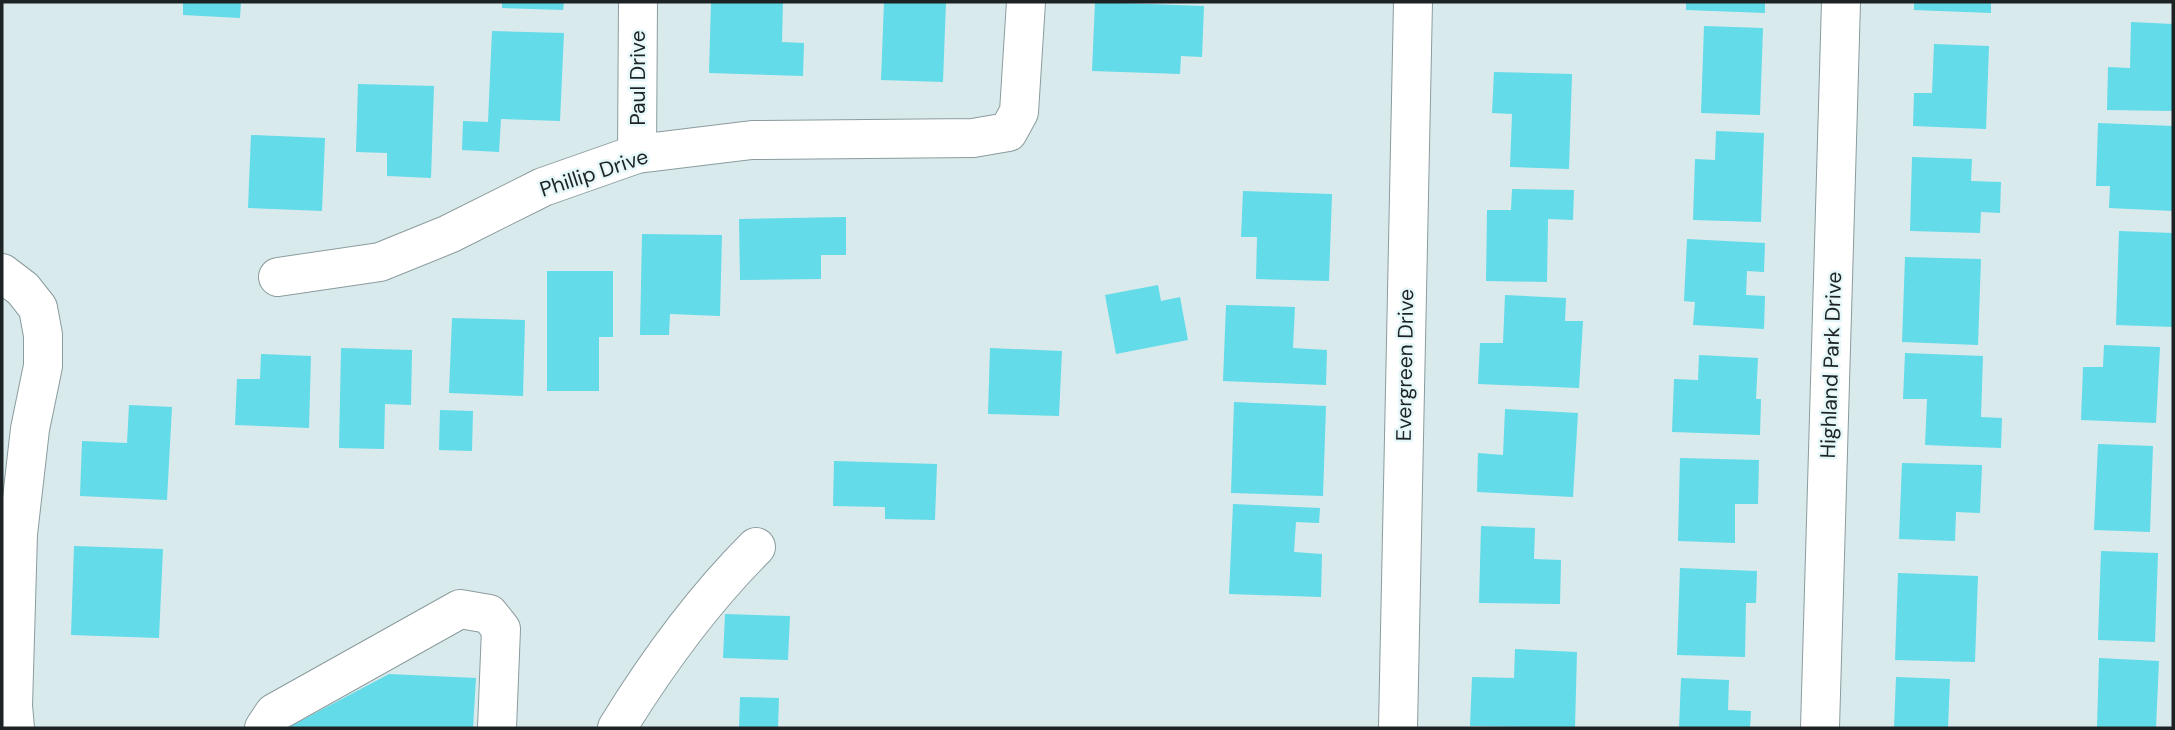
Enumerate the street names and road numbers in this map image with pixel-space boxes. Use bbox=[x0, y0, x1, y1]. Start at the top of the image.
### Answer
street label: Paul Drive bbox=[624, 30, 652, 126]
street label: Phillip Drive bbox=[536, 142, 652, 204]
street label: Highland Park Drive bbox=[1814, 271, 1848, 459]
street label: Evergreen Drive bbox=[1390, 289, 1420, 441]

